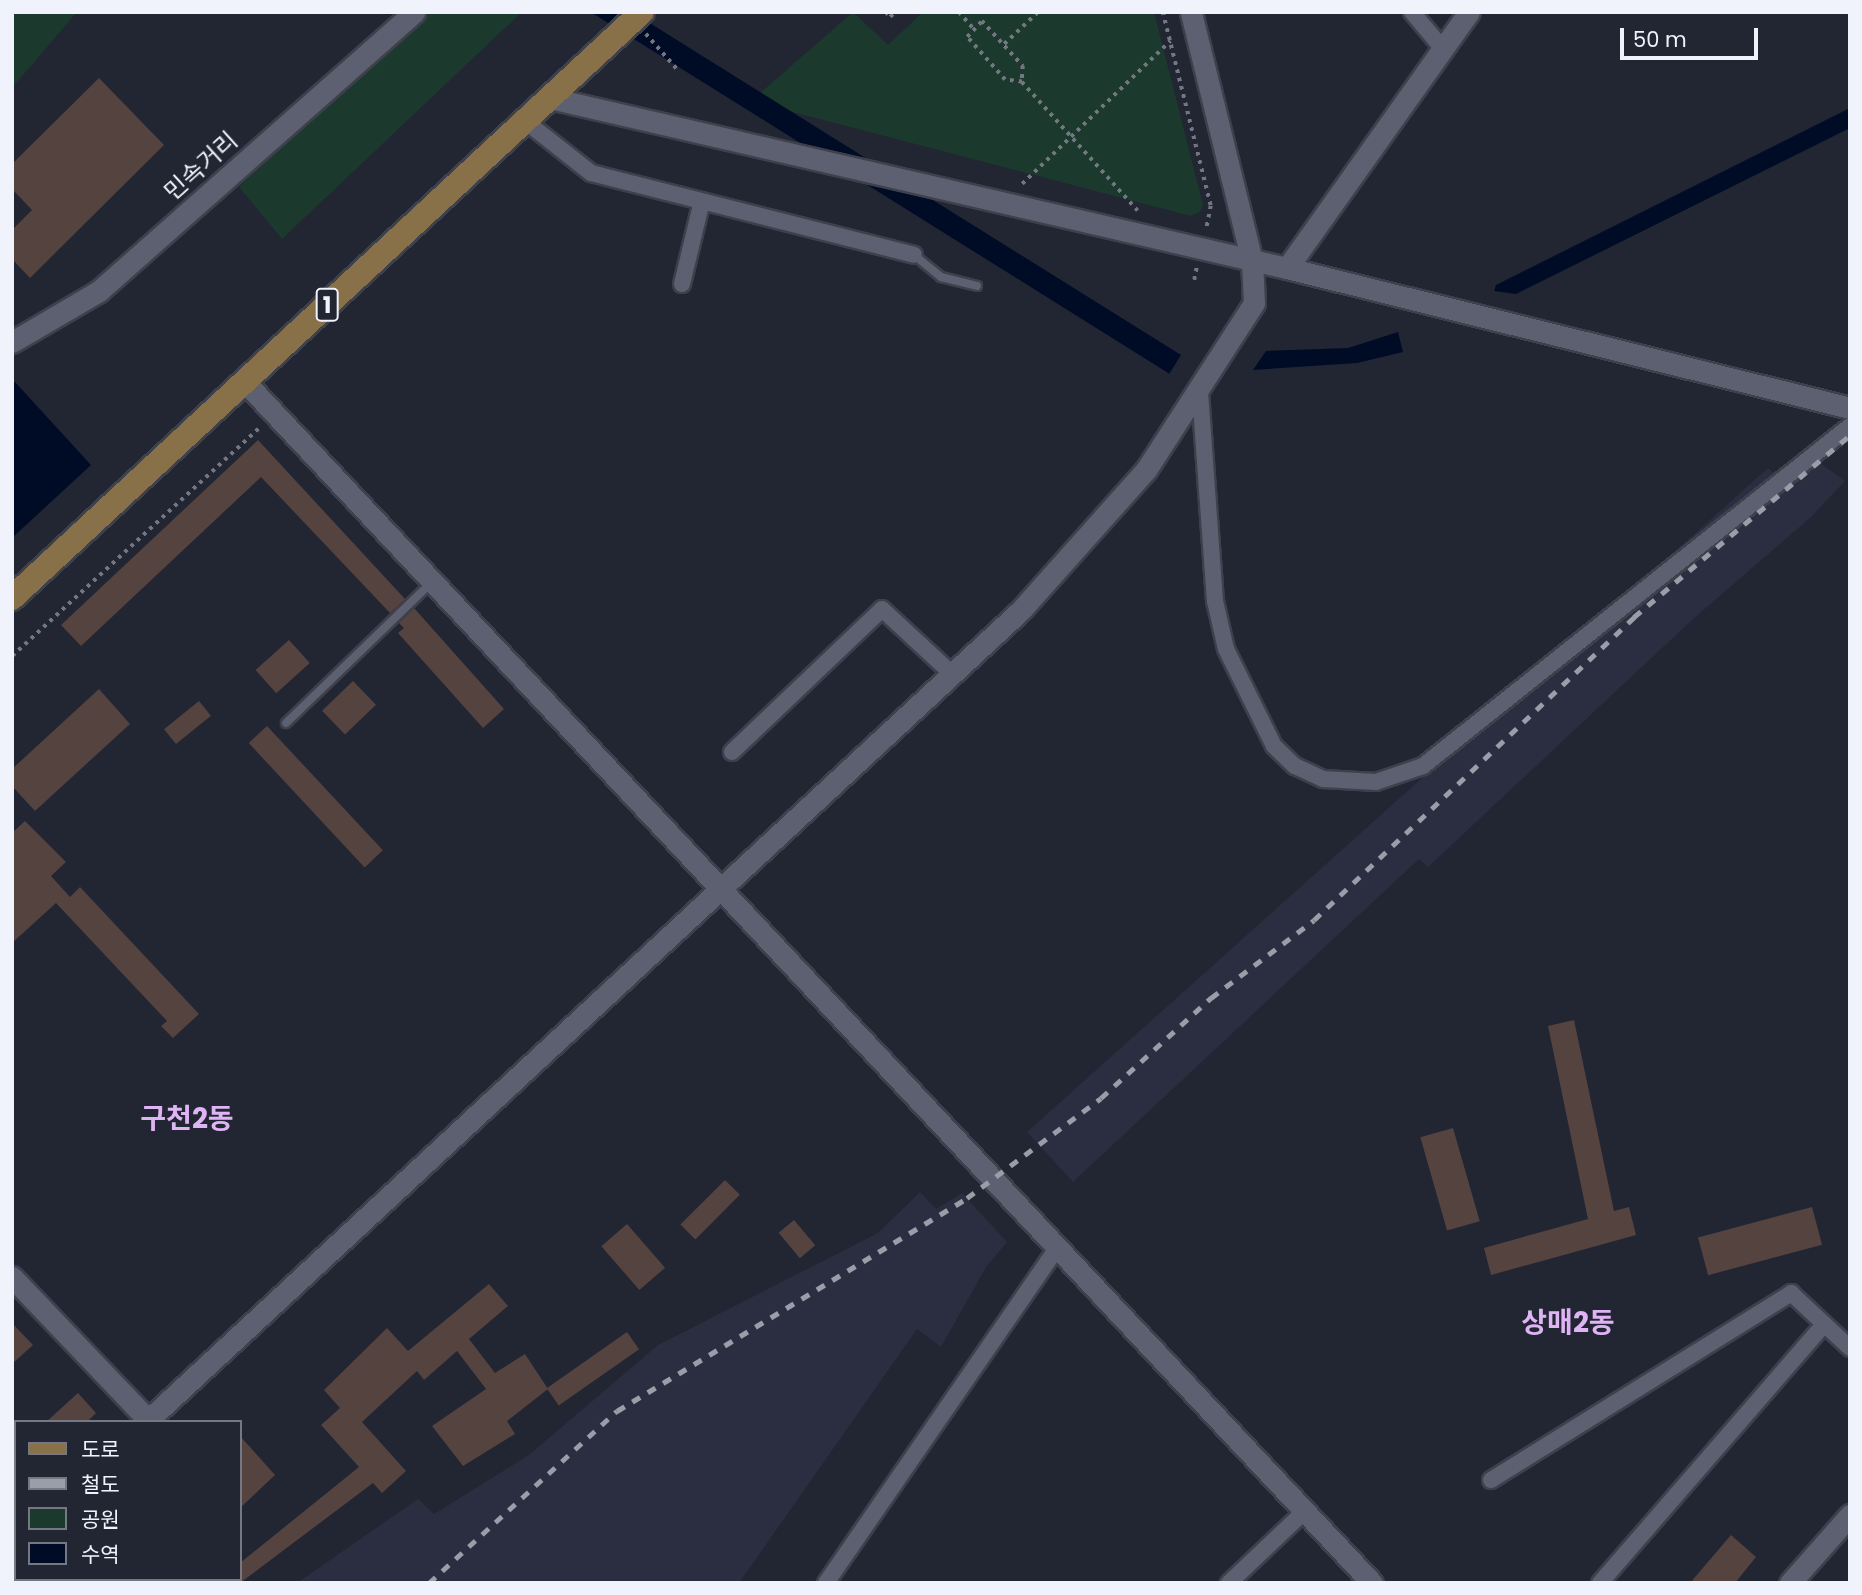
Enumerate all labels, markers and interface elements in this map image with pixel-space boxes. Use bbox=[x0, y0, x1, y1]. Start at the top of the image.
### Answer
scale bar bbox=[1624, 14, 1762, 58]
text: 50 m bbox=[1633, 25, 1687, 54]
street label: 민속거리 bbox=[159, 126, 243, 206]
road number: 1 bbox=[315, 286, 339, 324]
district label: 구천2동 bbox=[140, 1102, 234, 1136]
district label: 상매2동 bbox=[1521, 1306, 1615, 1340]
legend bbox=[14, 1420, 242, 1581]
text: 도로 bbox=[81, 1435, 120, 1464]
text: 철도 bbox=[81, 1470, 120, 1499]
text: 공원 bbox=[81, 1505, 120, 1534]
text: 수역 bbox=[81, 1540, 120, 1569]

